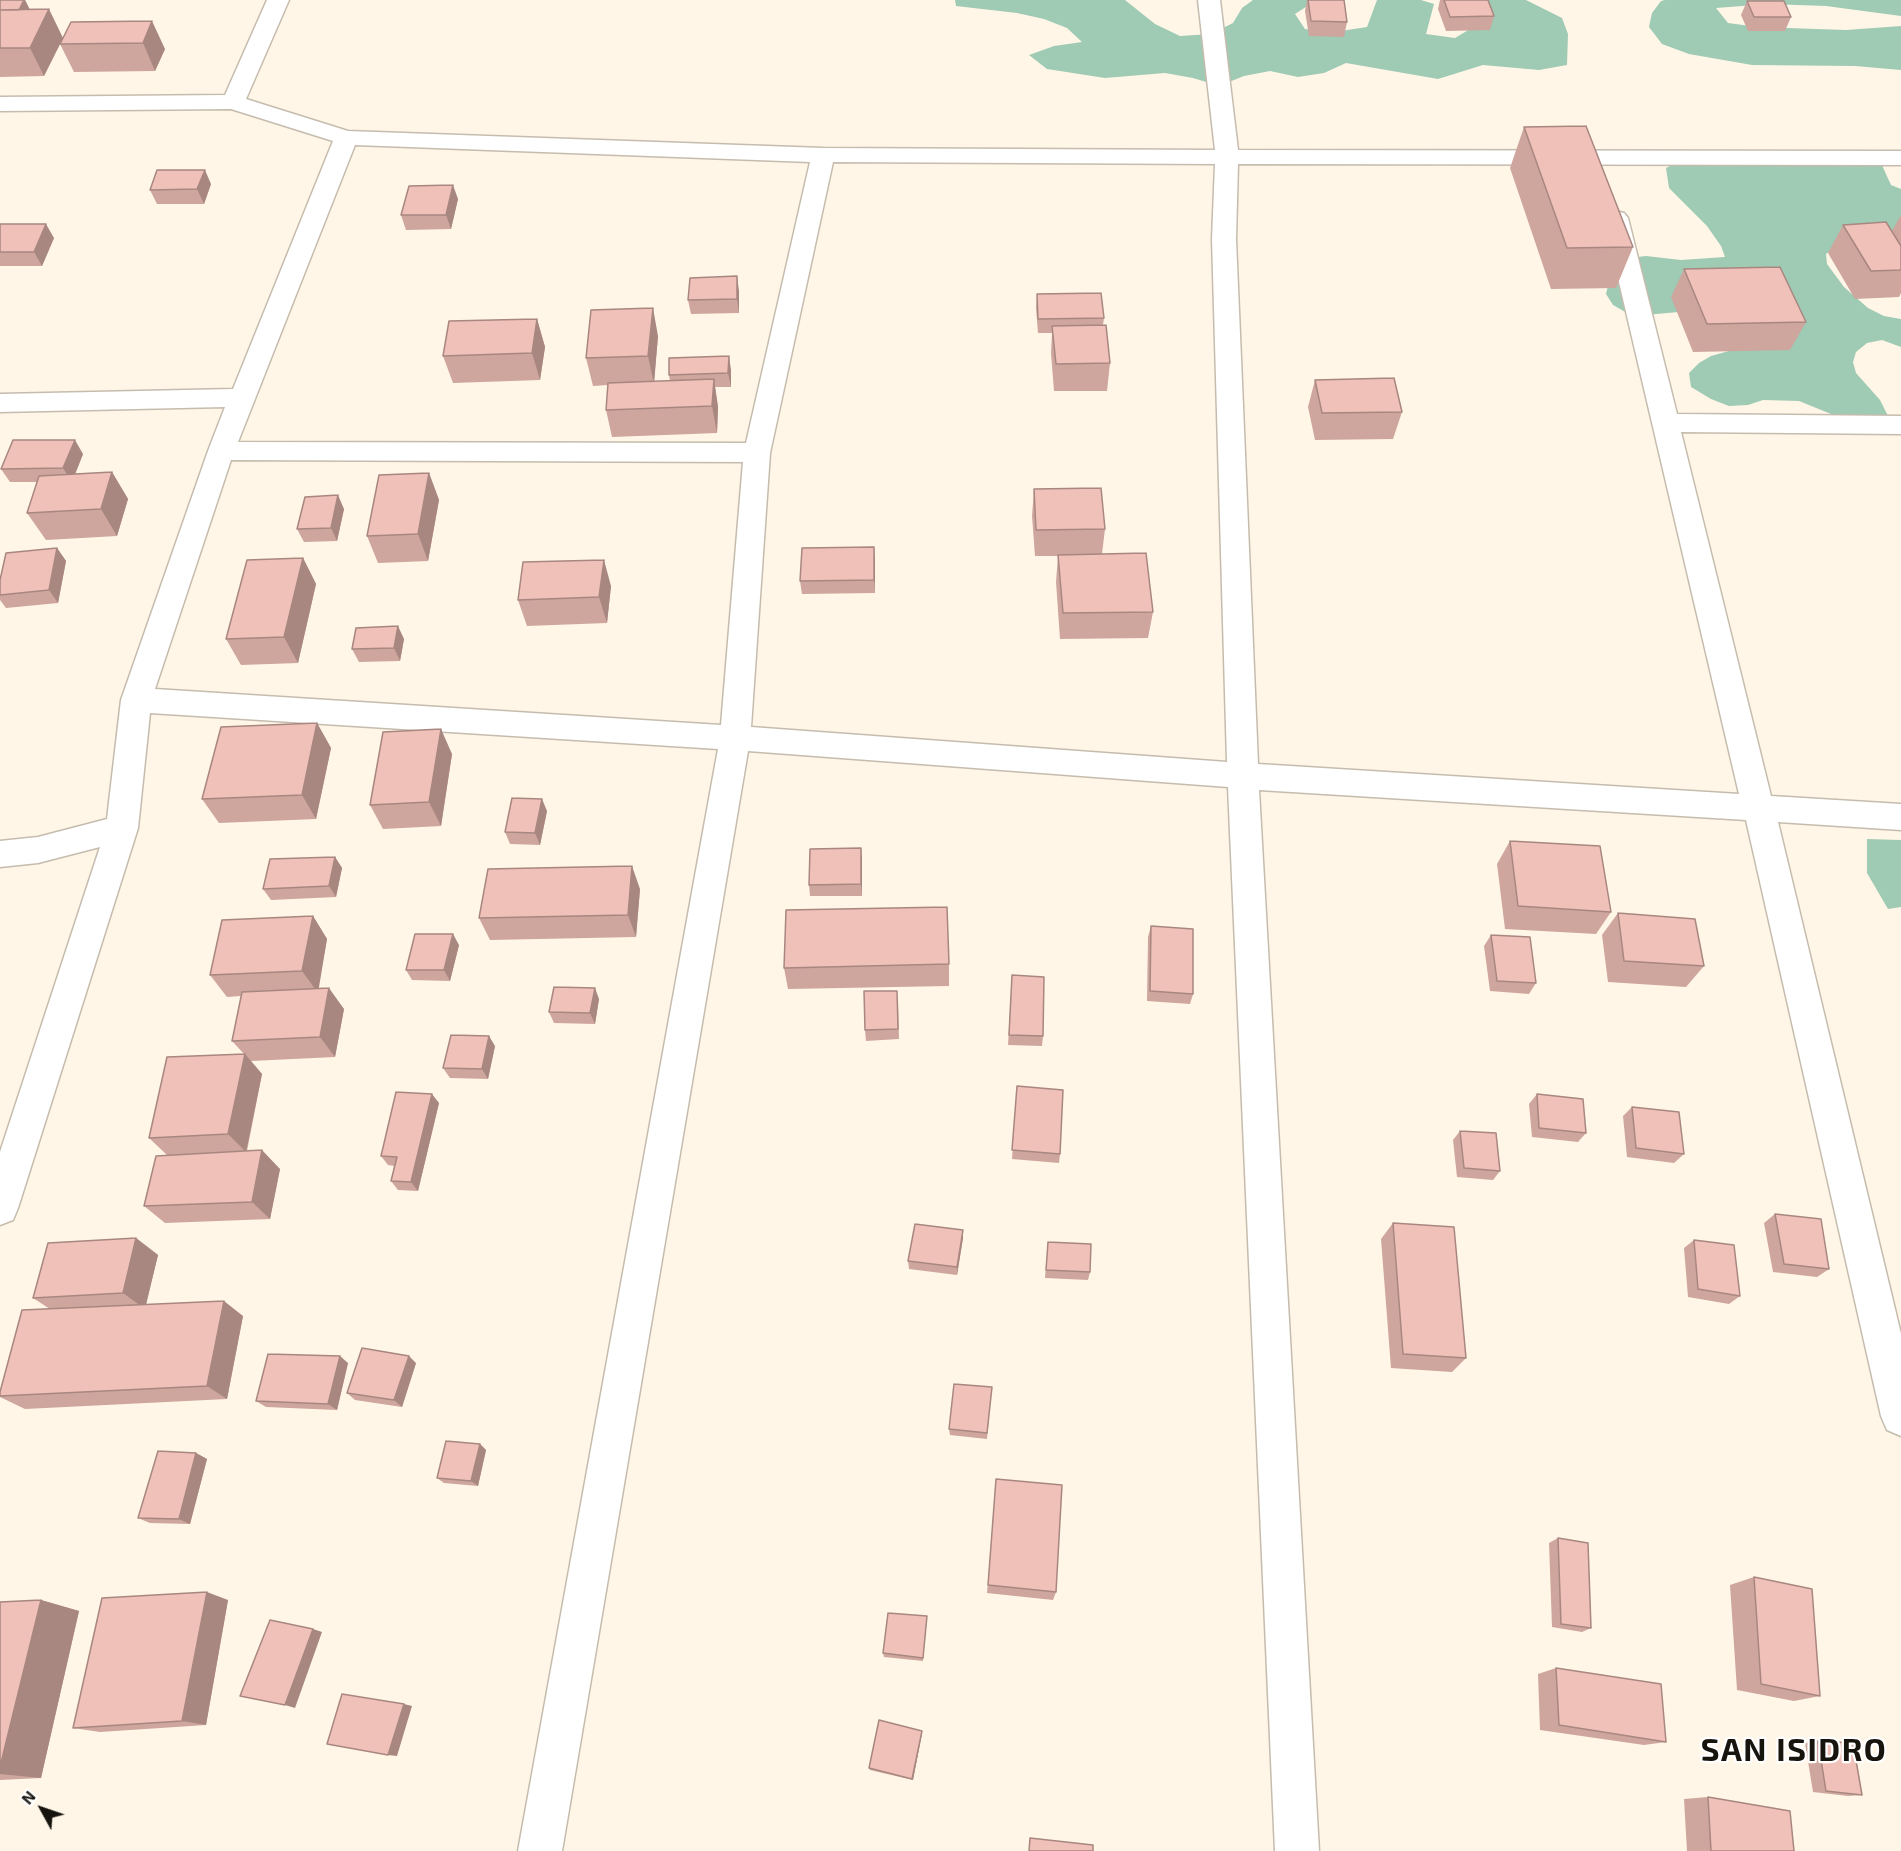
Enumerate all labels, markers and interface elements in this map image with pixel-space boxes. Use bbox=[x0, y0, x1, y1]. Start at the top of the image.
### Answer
district label: SAN ISIDRO bbox=[1701, 1731, 1887, 1769]
north arrow bbox=[12, 1779, 72, 1839]
text: N bbox=[17, 1787, 39, 1808]

